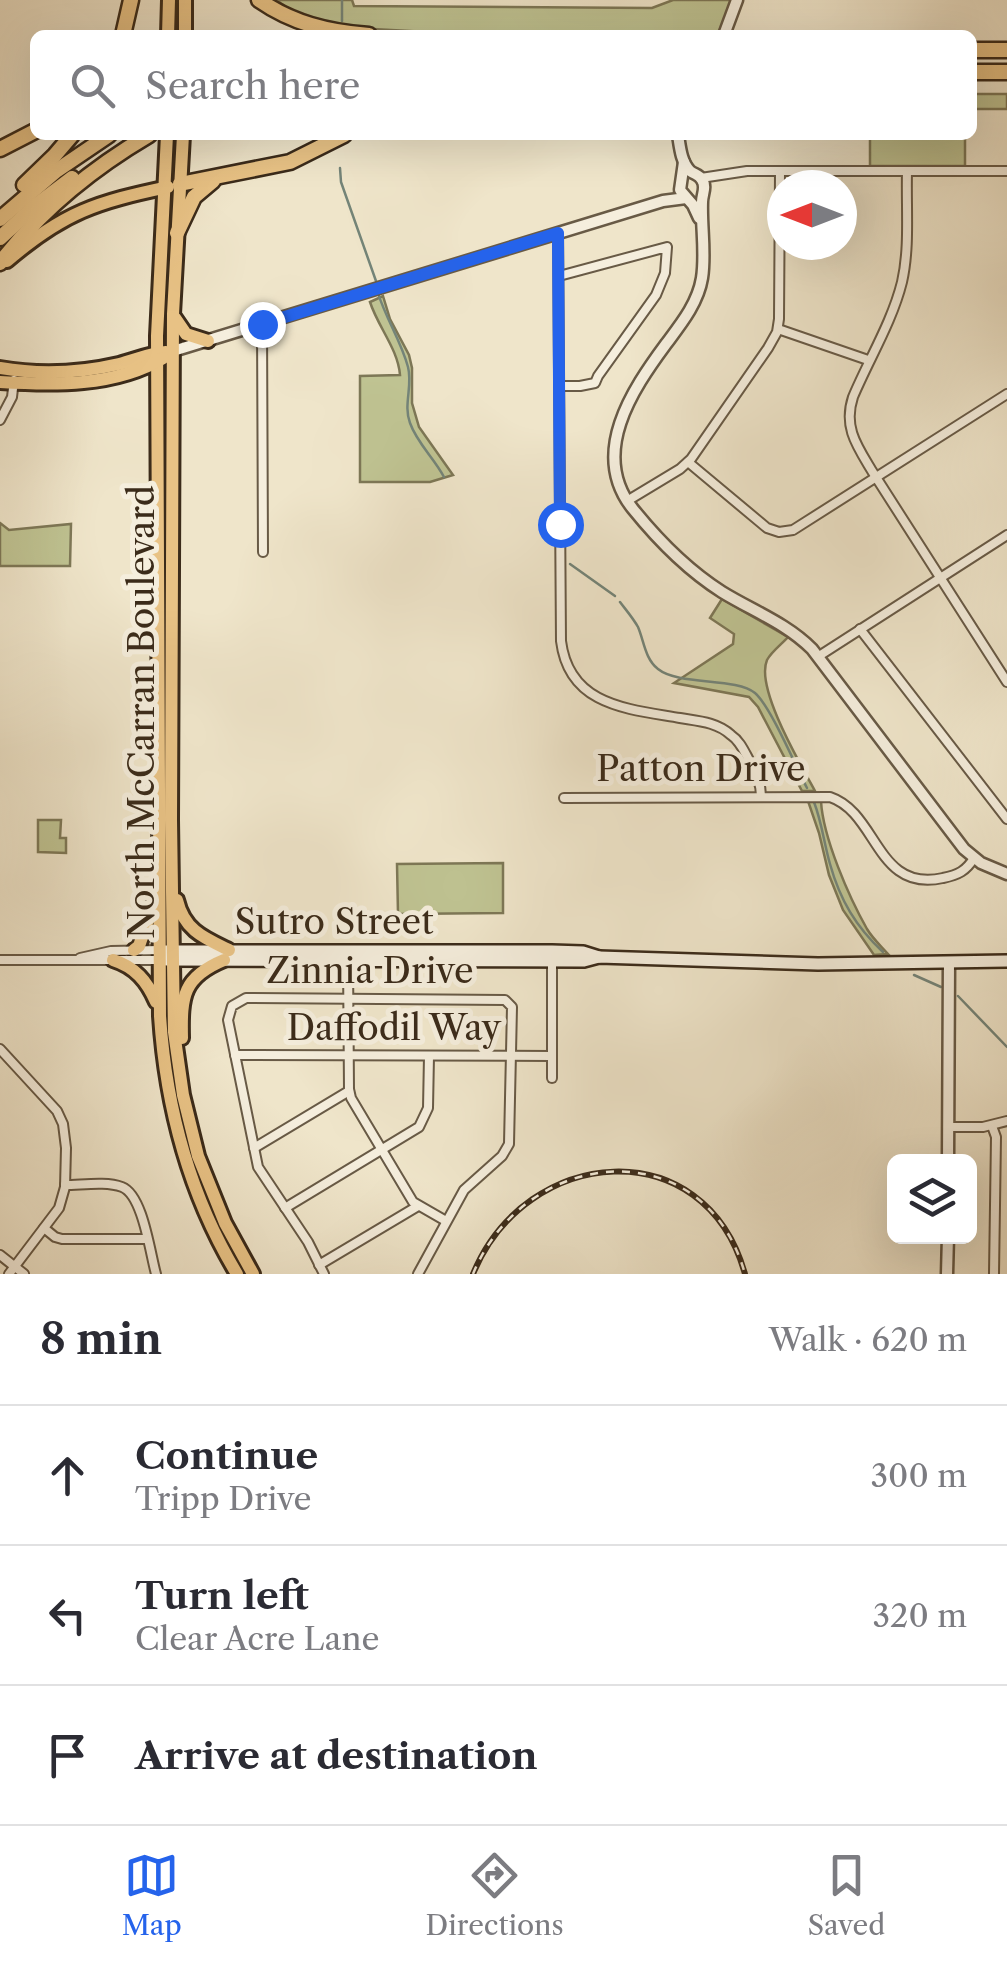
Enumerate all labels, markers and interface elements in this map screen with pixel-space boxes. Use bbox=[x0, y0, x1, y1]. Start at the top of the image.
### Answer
search box bbox=[30, 30, 977, 140]
icon: search bbox=[65, 58, 120, 113]
text: Search here bbox=[145, 62, 360, 109]
north arrow bbox=[767, 170, 857, 260]
route end bbox=[240, 302, 286, 348]
street label: North McCarran Boulevard bbox=[120, 485, 163, 939]
route start bbox=[538, 502, 584, 548]
street label: Patton Drive bbox=[596, 747, 806, 790]
street label: Sutro Street bbox=[234, 900, 434, 943]
street label: Zinnia Drive bbox=[266, 949, 474, 992]
street label: Daffodil Way bbox=[287, 1006, 502, 1049]
map controls bbox=[887, 1154, 977, 1244]
button: layers bbox=[887, 1154, 977, 1244]
text: 8 min bbox=[40, 1313, 162, 1365]
text: Walk · 620 m bbox=[769, 1320, 967, 1359]
text: Continue bbox=[135, 1432, 318, 1479]
icon: ahead bbox=[40, 1448, 95, 1503]
text: 300 m bbox=[870, 1456, 967, 1495]
text: Tripp Drive bbox=[135, 1479, 311, 1518]
text: Turn left bbox=[135, 1572, 309, 1619]
icon: left bbox=[40, 1588, 95, 1643]
text: 320 m bbox=[872, 1596, 967, 1635]
text: Clear Acre Lane bbox=[135, 1619, 379, 1658]
icon: arrive bbox=[40, 1728, 95, 1783]
text: Arrive at destination bbox=[135, 1732, 538, 1779]
tab: Map bbox=[122, 1848, 182, 1942]
tab: Directions bbox=[425, 1848, 564, 1942]
tab: Saved bbox=[807, 1848, 885, 1942]

